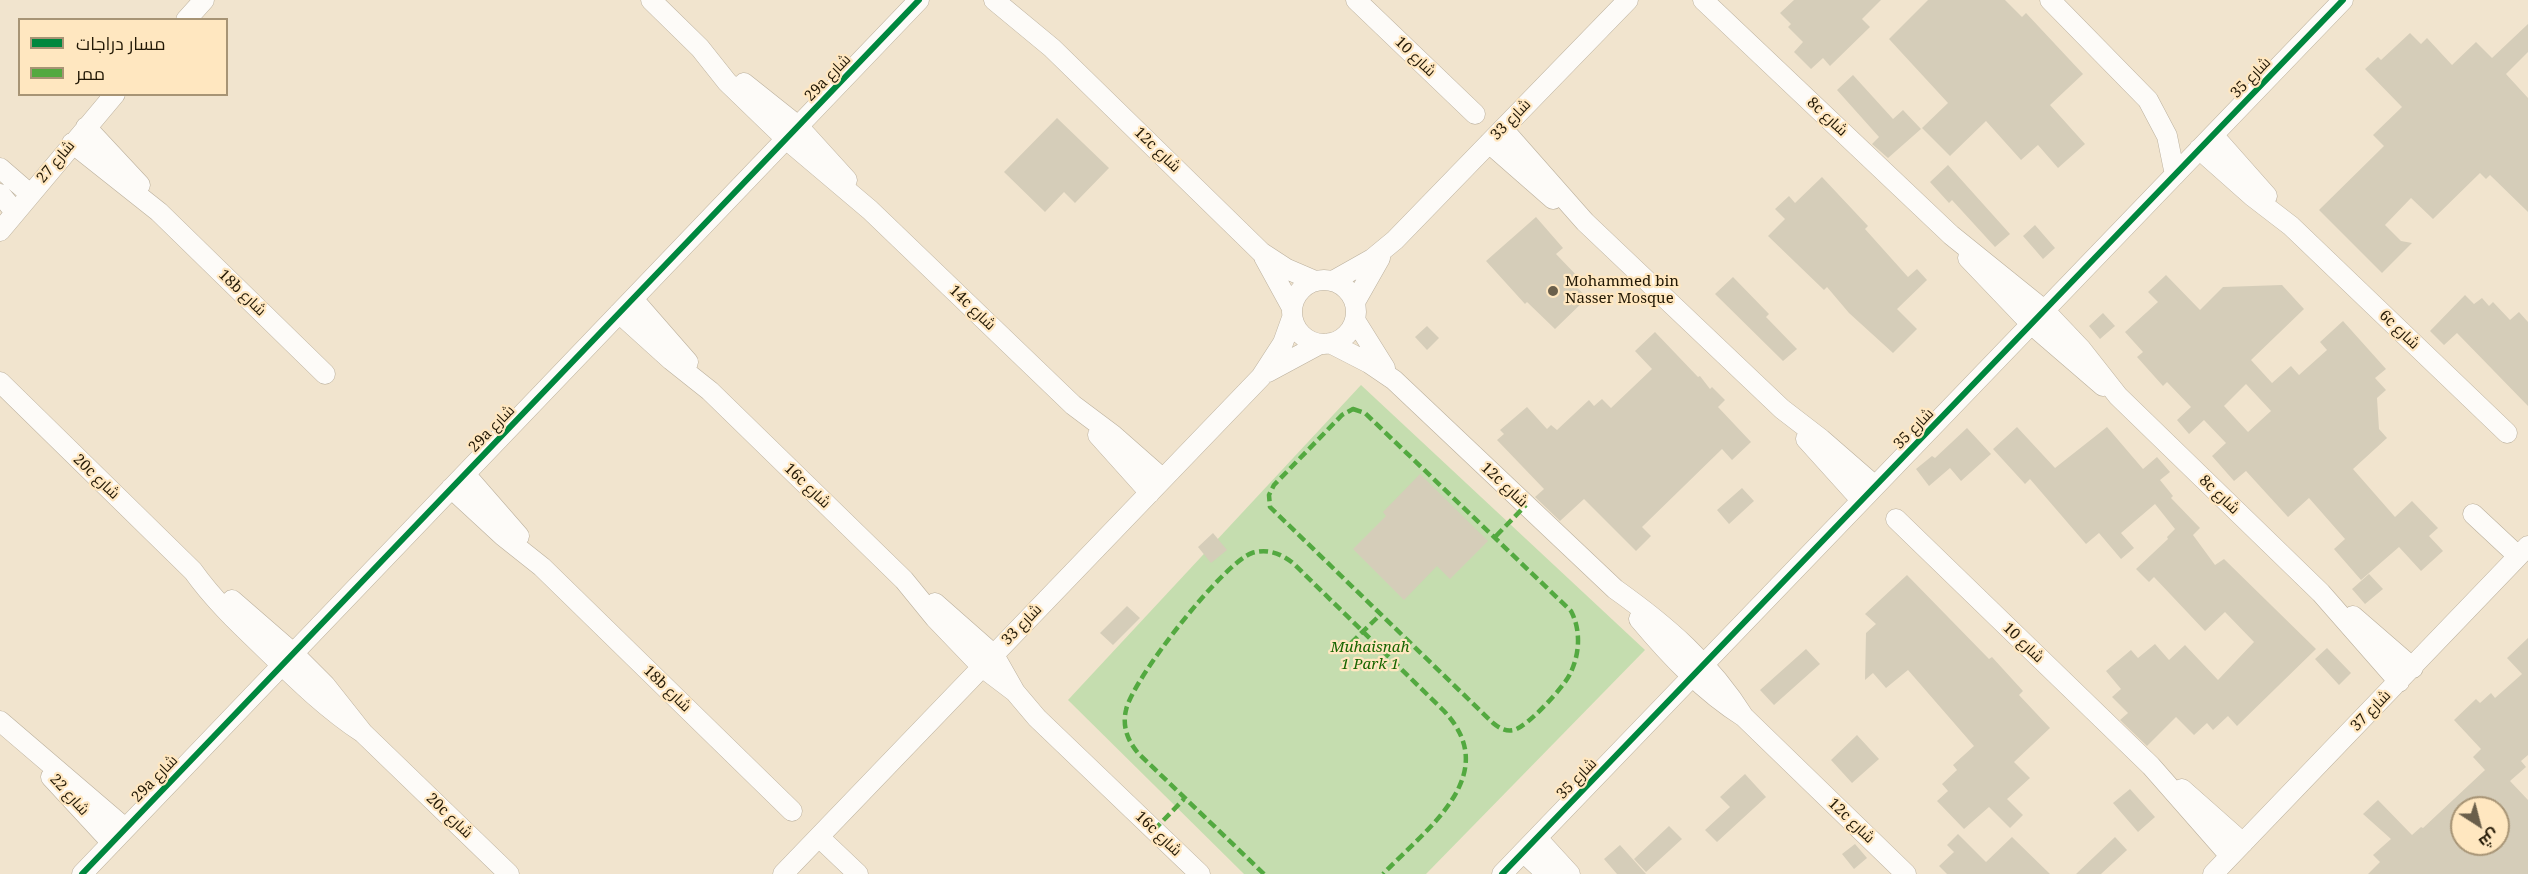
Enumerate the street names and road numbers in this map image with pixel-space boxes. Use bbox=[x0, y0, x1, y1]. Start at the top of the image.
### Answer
street label: شارع 10 bbox=[1391, 33, 1439, 81]
street label: 29a شارع bbox=[801, 51, 855, 105]
street label: شارع 35 bbox=[2227, 54, 2275, 102]
street label: 8c شارع bbox=[1803, 94, 1851, 140]
street label: شارع 33 bbox=[1487, 96, 1535, 144]
street label: 12c شارع bbox=[1130, 124, 1184, 176]
street label: شارع 27 bbox=[33, 137, 79, 187]
street label: 18b شارع bbox=[215, 266, 269, 320]
street label: 14c شارع bbox=[945, 282, 999, 334]
street label: 6c شارع bbox=[2375, 307, 2423, 353]
street label: 29a شارع bbox=[465, 402, 519, 456]
street label: شارع 35 bbox=[1890, 405, 1938, 453]
street label: 20c شارع bbox=[69, 451, 123, 503]
street label: 12c شارع bbox=[1477, 459, 1531, 511]
street label: 16c شارع bbox=[780, 460, 834, 512]
street label: 8c شارع bbox=[2195, 472, 2243, 518]
street label: شارع 33 bbox=[998, 601, 1046, 649]
street label: شارع 10 bbox=[1999, 619, 2047, 667]
street label: 18b شارع bbox=[640, 662, 694, 716]
street label: شارع 37 bbox=[2347, 687, 2395, 735]
street label: 29a شارع bbox=[128, 752, 182, 806]
street label: شارع 35 bbox=[1553, 755, 1601, 803]
street label: شارع 22 bbox=[46, 771, 92, 819]
street label: 20c شارع bbox=[422, 790, 476, 842]
street label: 12c شارع bbox=[1824, 795, 1878, 847]
street label: 16c شارع bbox=[1131, 808, 1185, 860]

